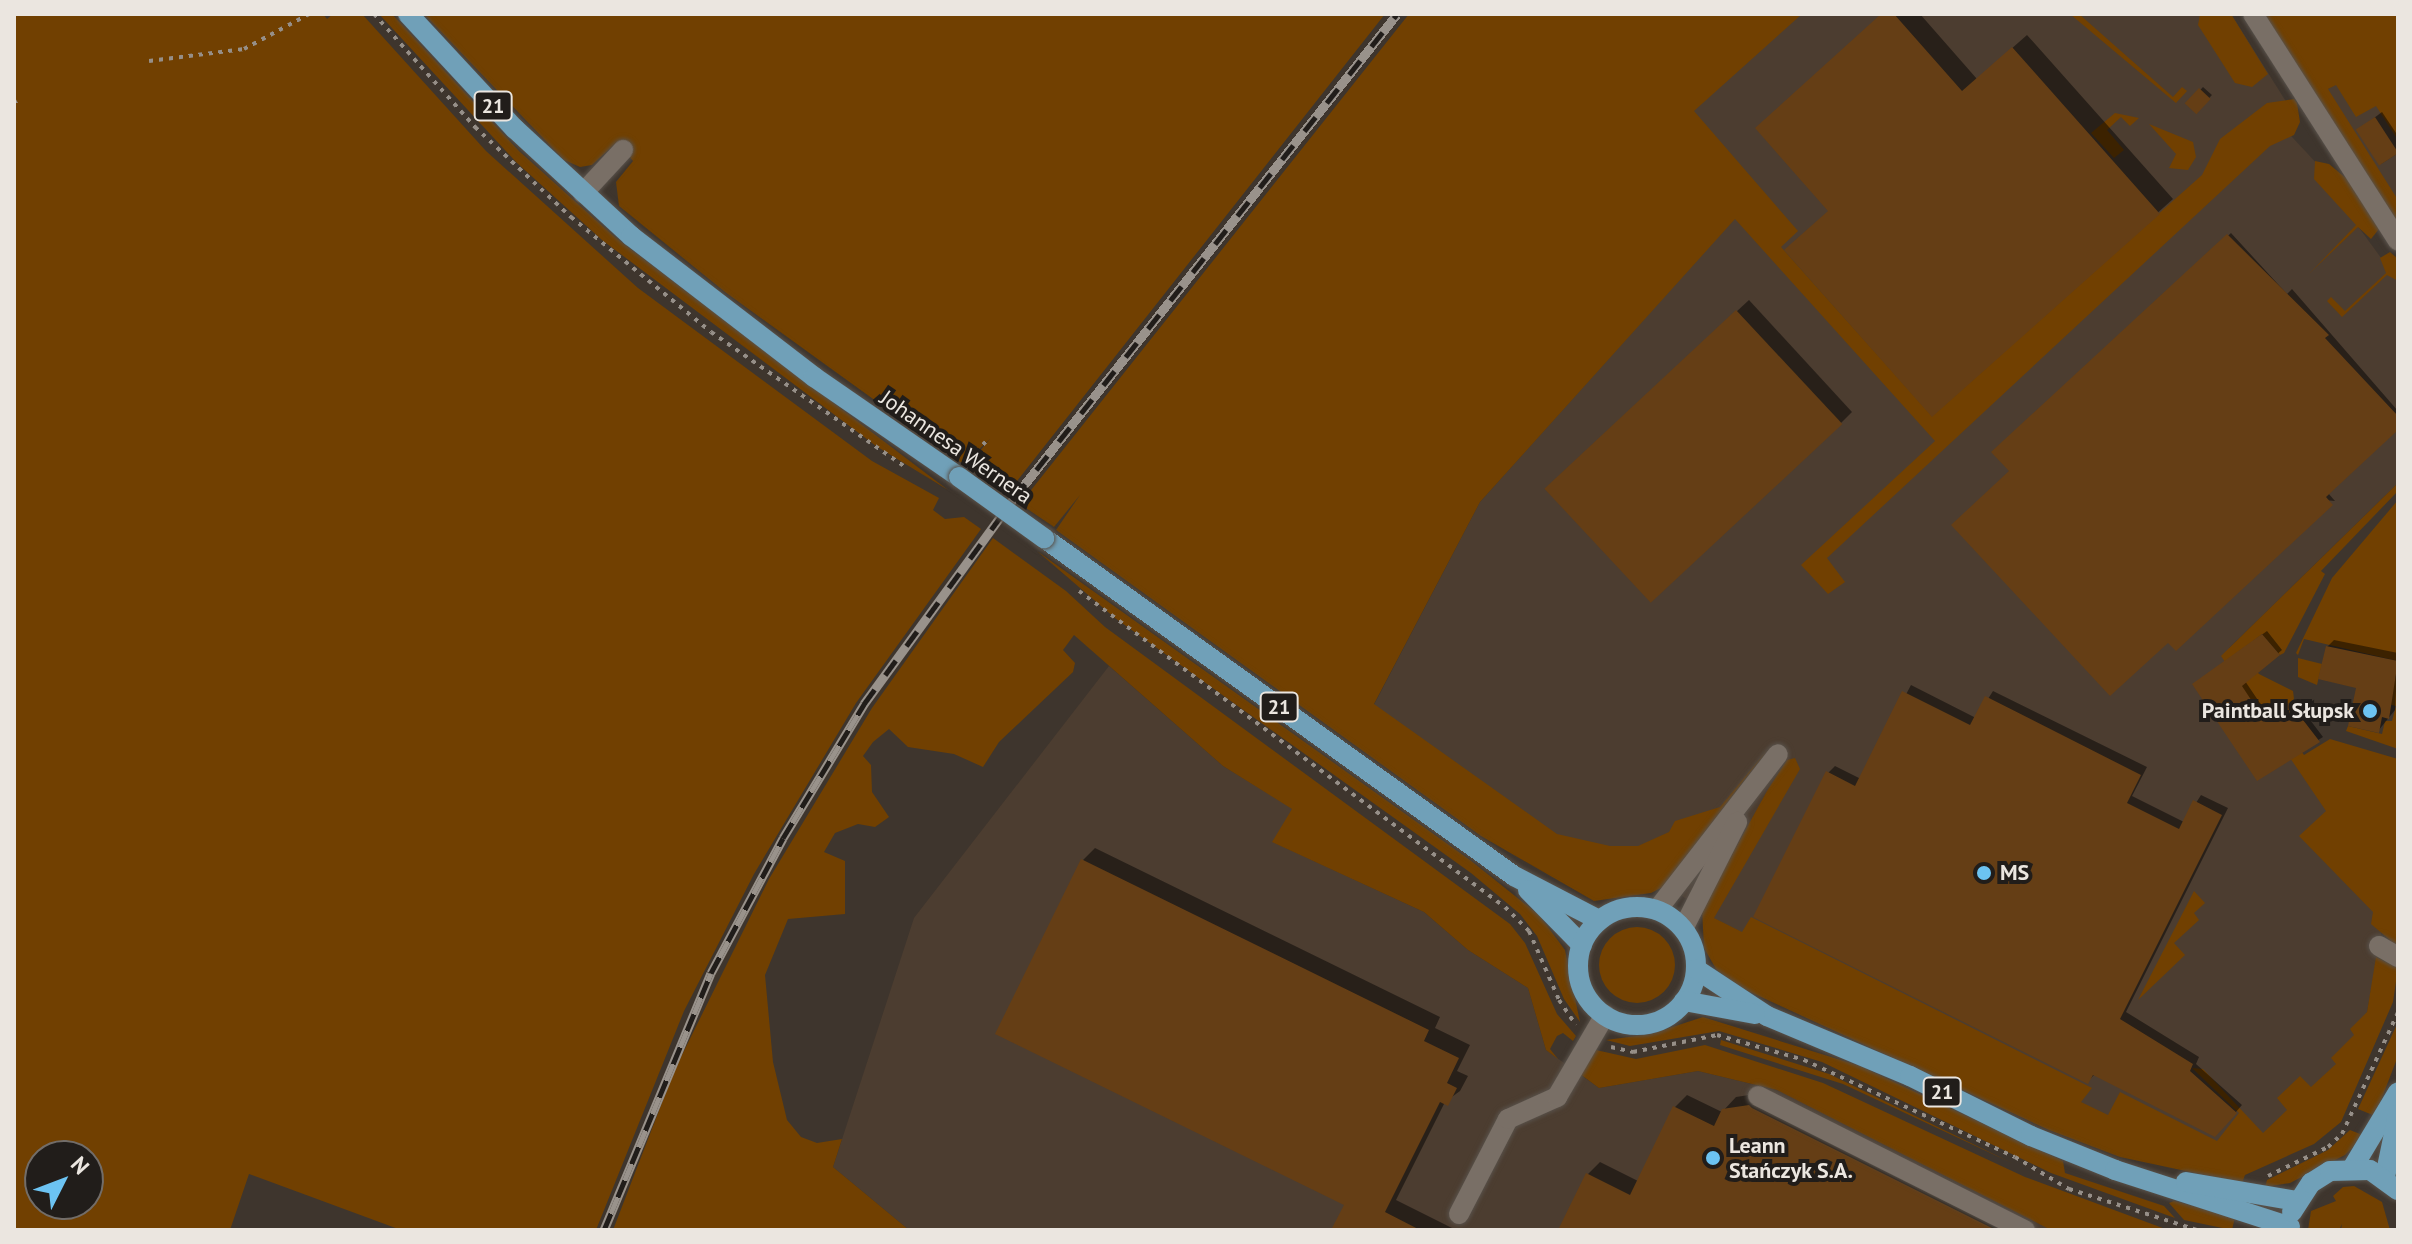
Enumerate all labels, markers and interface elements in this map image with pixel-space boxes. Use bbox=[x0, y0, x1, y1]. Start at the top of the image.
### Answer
road number: 21 bbox=[473, 90, 513, 122]
street label: Johannesa Wernera bbox=[875, 385, 1037, 509]
road number: 21 bbox=[1259, 691, 1299, 723]
place label: Paintball Słupsk bbox=[2202, 698, 2354, 724]
marker: Paintball Słupsk bbox=[2361, 702, 2379, 720]
place label: MS bbox=[2000, 860, 2029, 886]
marker: MS bbox=[1975, 864, 1993, 882]
road number: 21 bbox=[1922, 1076, 1962, 1108]
place label: Leann Stańczyk S.A. bbox=[1729, 1132, 1854, 1184]
north arrow bbox=[24, 1140, 104, 1220]
marker: Leann Stańczyk S.A. bbox=[1704, 1149, 1722, 1167]
text: N bbox=[65, 1151, 96, 1180]

